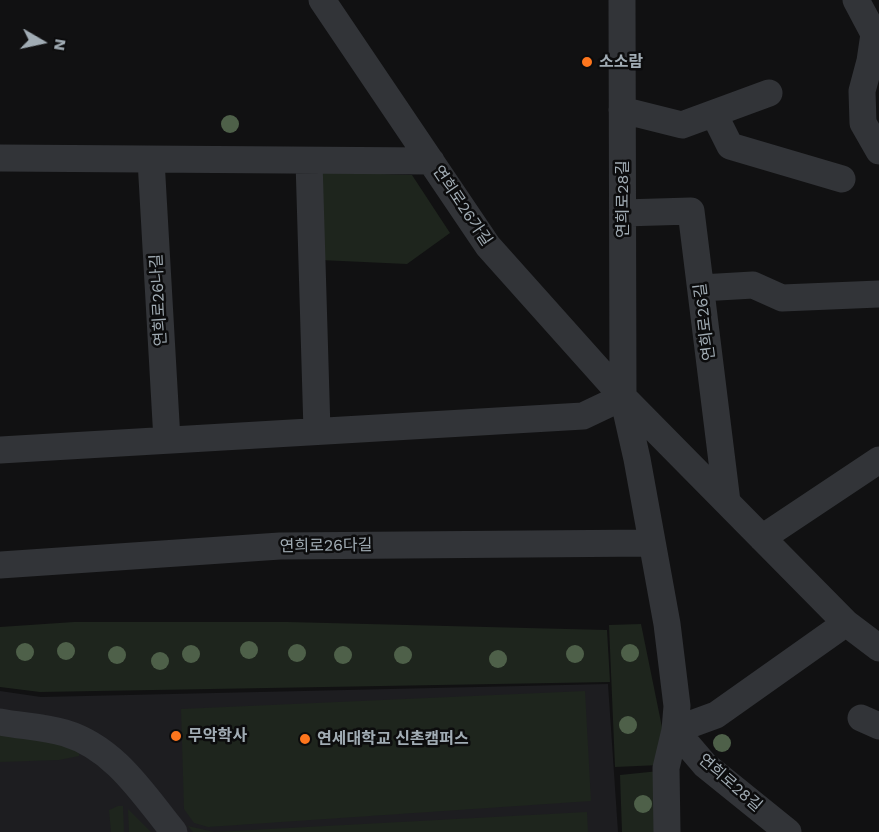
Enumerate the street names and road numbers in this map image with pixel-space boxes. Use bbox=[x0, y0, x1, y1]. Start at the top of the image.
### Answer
street label: 연희로28길 bbox=[613, 160, 633, 238]
street label: 연희로26가길 bbox=[428, 162, 496, 250]
street label: 연희로26나길 bbox=[147, 253, 171, 347]
street label: 연희로26길 bbox=[691, 282, 719, 362]
street label: 연희로26다길 bbox=[280, 536, 372, 556]
street label: 연희로28길 bbox=[694, 750, 766, 816]

